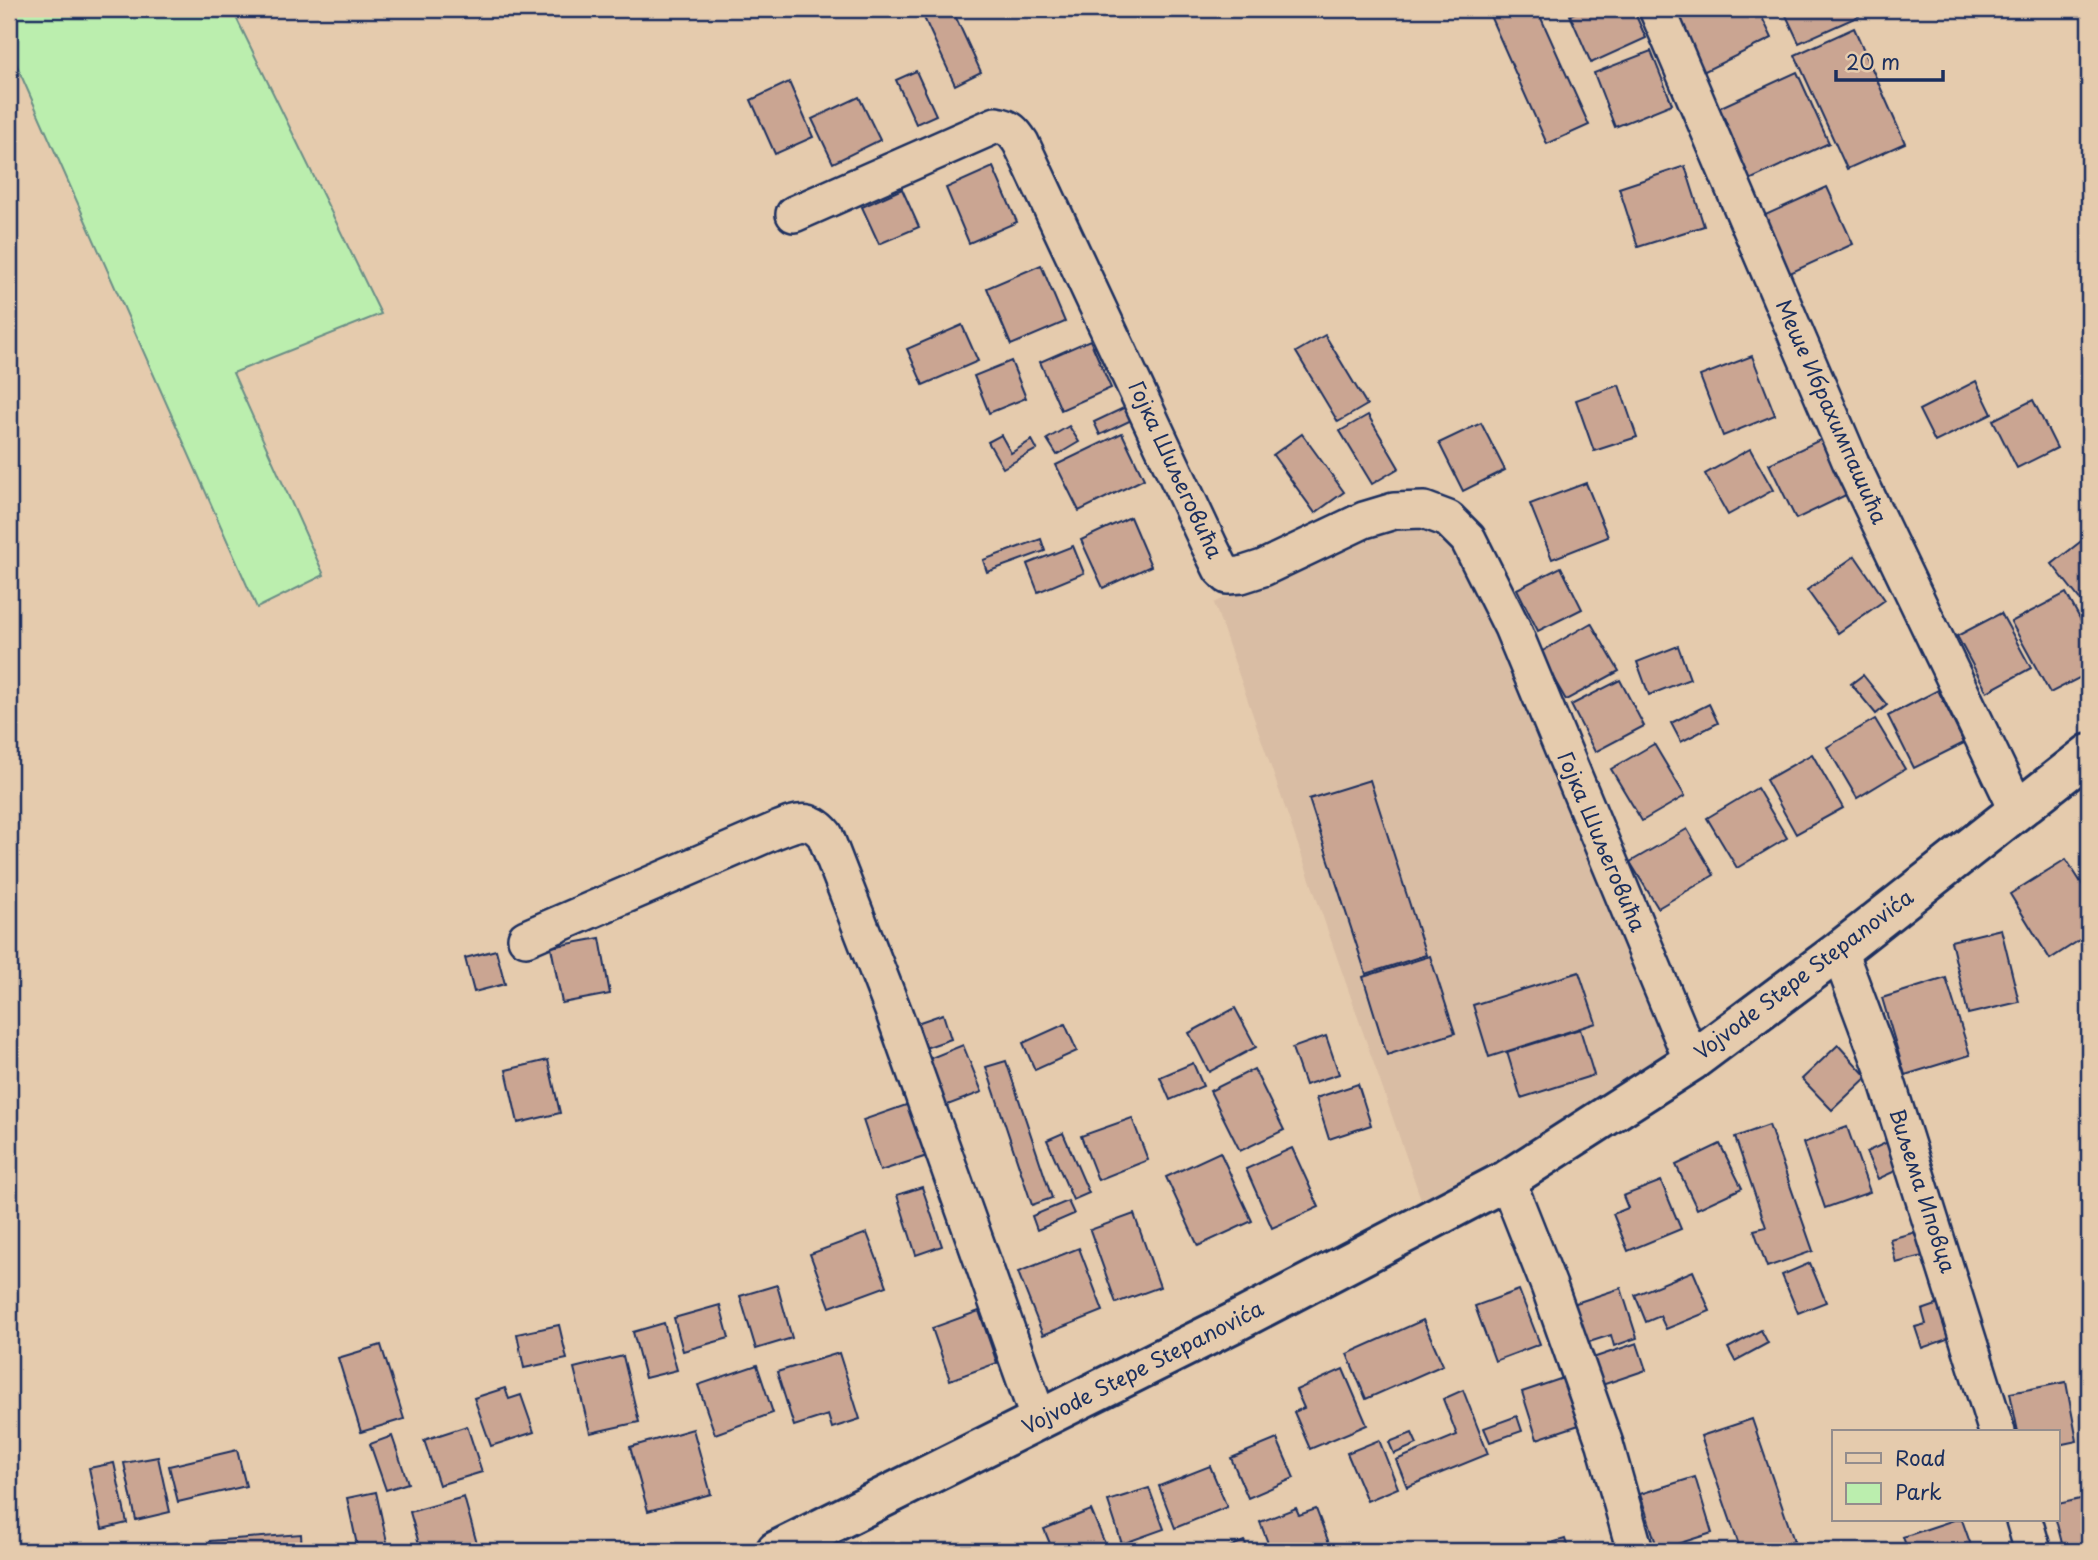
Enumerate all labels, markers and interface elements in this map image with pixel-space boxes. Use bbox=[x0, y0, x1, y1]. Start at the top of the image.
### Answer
scale bar bbox=[1836, 38, 1942, 82]
text: 20 m bbox=[1846, 45, 1900, 77]
street label: Меше Ибрахимпашића bbox=[1769, 294, 1897, 529]
street label: Гојка Шиљеговића bbox=[1122, 375, 1232, 564]
street label: Гојка Шиљеговића bbox=[1550, 746, 1655, 937]
street label: Vojvode Stepe Stepanovića bbox=[1686, 880, 1920, 1067]
street label: Виљема Иповца bbox=[1882, 1104, 1966, 1277]
street label: Vojvode Stepe Stepanovića bbox=[1016, 1291, 1269, 1441]
legend bbox=[1832, 1430, 2060, 1522]
text: Road bbox=[1895, 1441, 1946, 1473]
text: Park bbox=[1895, 1475, 1942, 1507]

